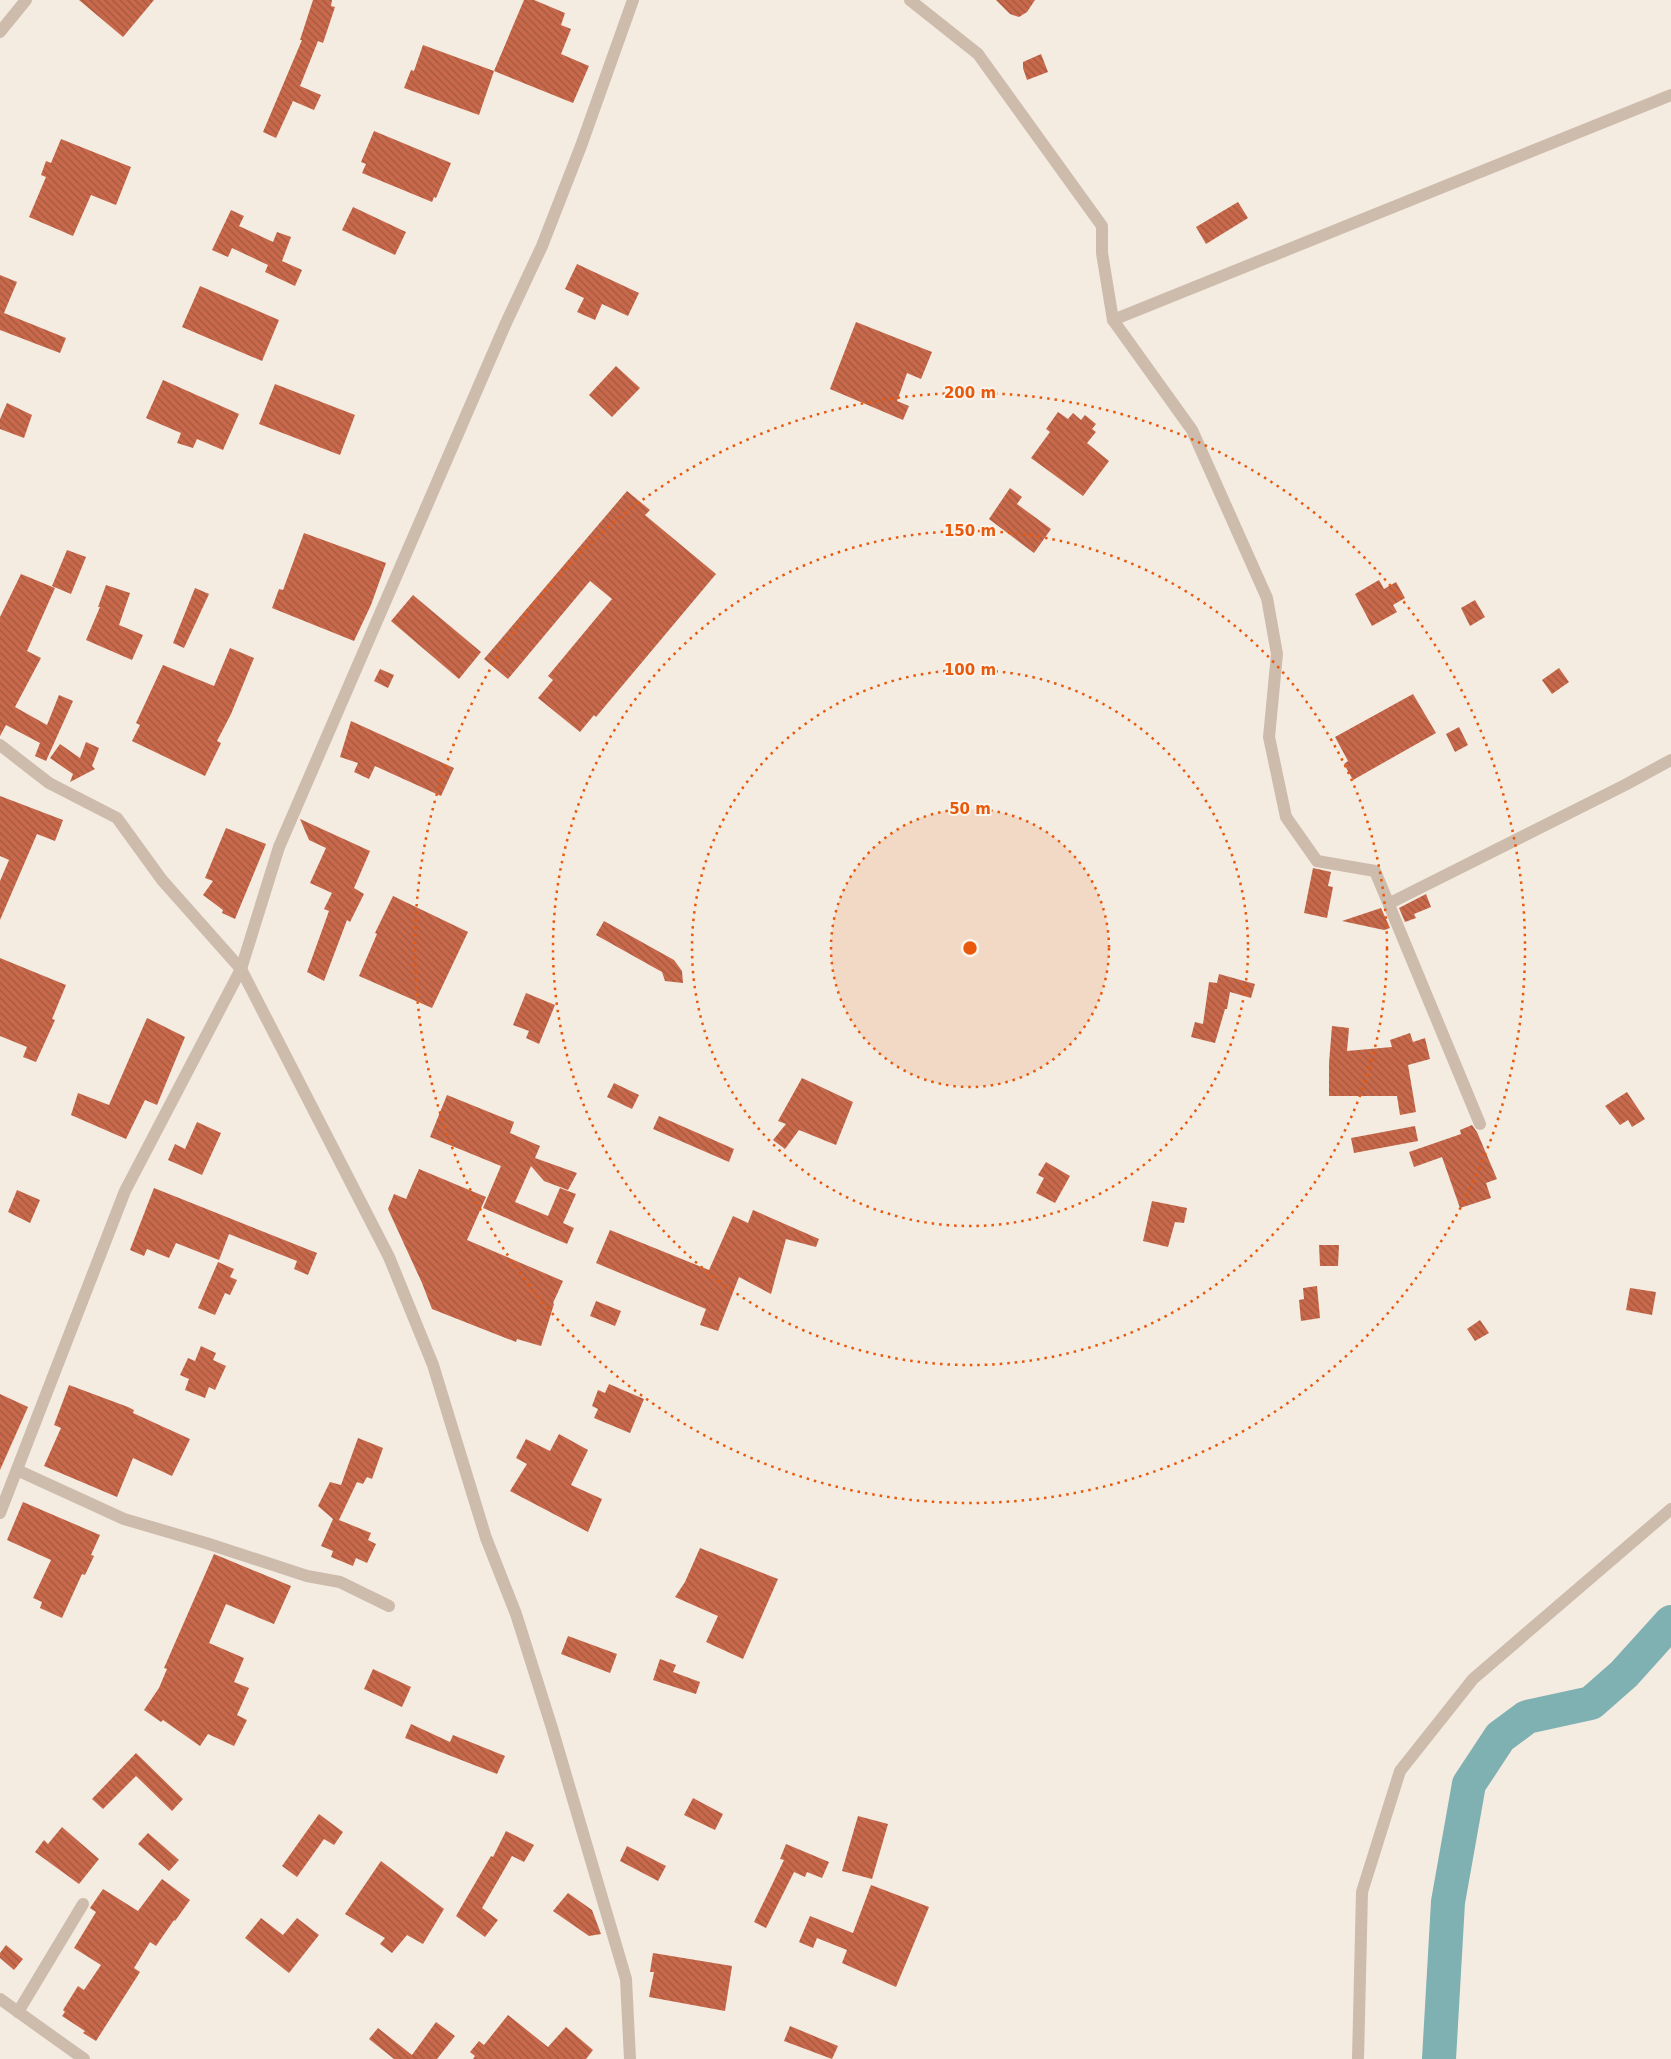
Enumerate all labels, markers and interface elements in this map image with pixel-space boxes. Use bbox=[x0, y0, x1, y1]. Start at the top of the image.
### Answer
text: 200 m bbox=[944, 384, 996, 402]
text: 150 m bbox=[944, 522, 996, 540]
text: 100 m bbox=[944, 661, 996, 679]
text: 50 m bbox=[949, 800, 991, 818]
centre of rings bbox=[961, 939, 979, 957]

